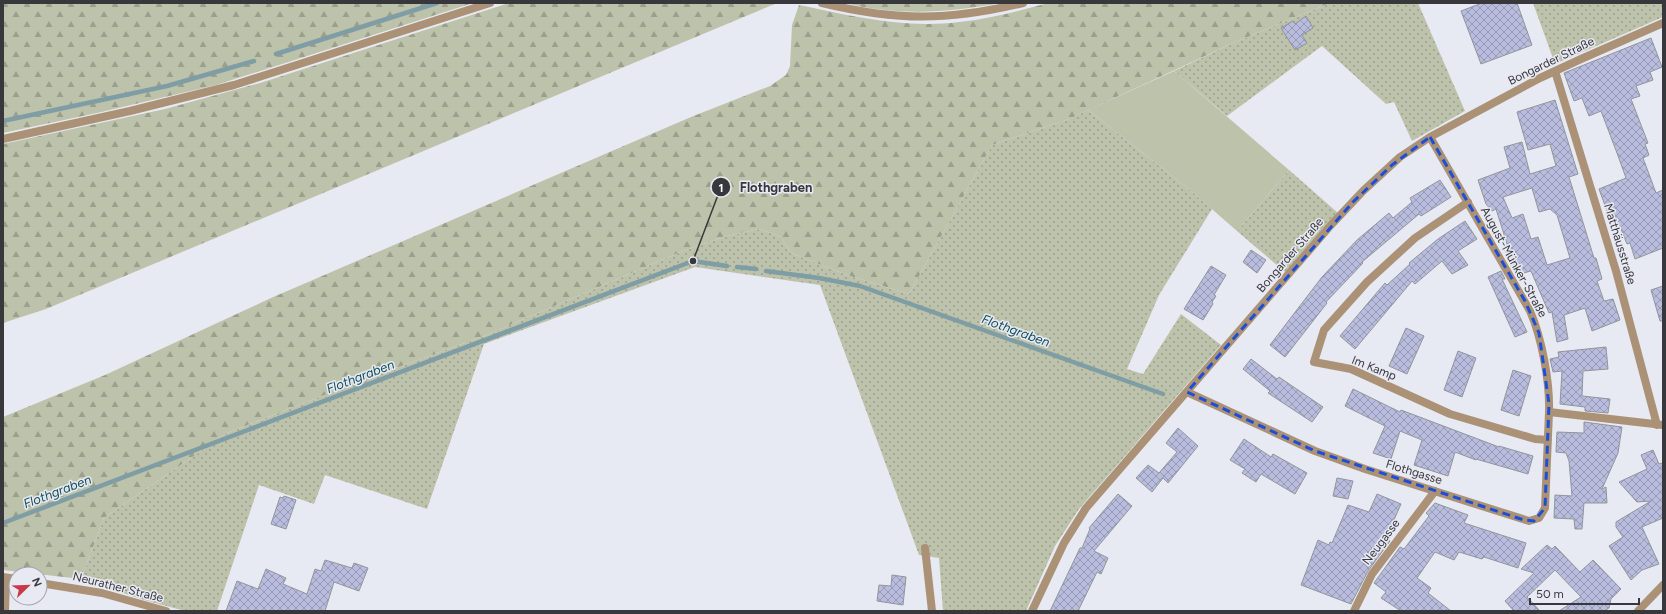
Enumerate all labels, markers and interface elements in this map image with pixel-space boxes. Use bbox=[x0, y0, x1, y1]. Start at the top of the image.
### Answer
street label: Bongarder Straße bbox=[1506, 34, 1597, 88]
callout: Flothgraben bbox=[711, 175, 820, 200]
text: Flothgraben bbox=[740, 180, 812, 195]
text: 1 bbox=[718, 181, 724, 195]
street label: Matthäusstraße bbox=[1601, 202, 1639, 287]
street label: August-Münker-Straße bbox=[1478, 204, 1550, 320]
street label: Bongarder Straße bbox=[1254, 215, 1326, 295]
water label: Flothgraben bbox=[980, 311, 1052, 350]
street label: Im Kamp bbox=[1350, 353, 1398, 383]
water label: Flothgraben bbox=[324, 357, 396, 396]
street label: Flothgasse bbox=[1384, 457, 1444, 487]
water label: Flothgraben bbox=[21, 472, 93, 511]
street label: Neugasse bbox=[1359, 516, 1403, 568]
north arrow bbox=[8, 566, 48, 606]
street label: Neurather Straße bbox=[71, 569, 165, 605]
text: N bbox=[29, 576, 44, 589]
scale bar bbox=[1530, 580, 1639, 606]
text: 50 m bbox=[1536, 587, 1564, 601]

